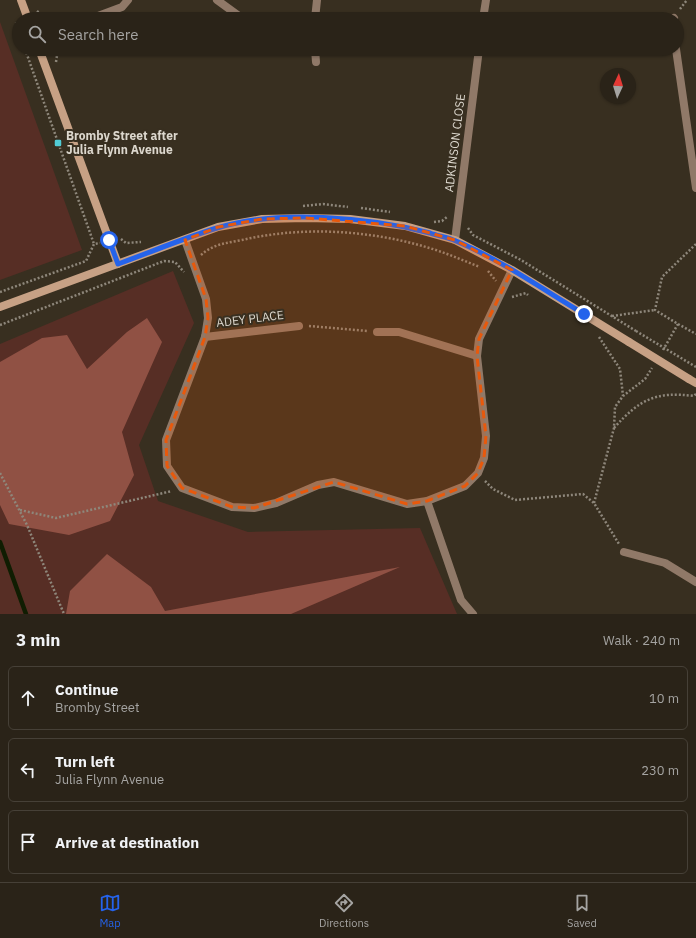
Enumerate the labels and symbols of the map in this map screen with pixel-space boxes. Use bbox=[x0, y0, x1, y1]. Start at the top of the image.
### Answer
north arrow bbox=[600, 68, 636, 104]
street label: ADKINSON CLOSE bbox=[441, 93, 468, 193]
place label: Bromby Street after Julia Flynn Avenue bbox=[66, 128, 178, 157]
marker: Bromby Street after Julia Flynn Avenue bbox=[53, 138, 63, 148]
route start bbox=[100, 231, 118, 249]
route end bbox=[575, 305, 593, 323]
street label: ADEY PLACE bbox=[215, 307, 285, 330]

